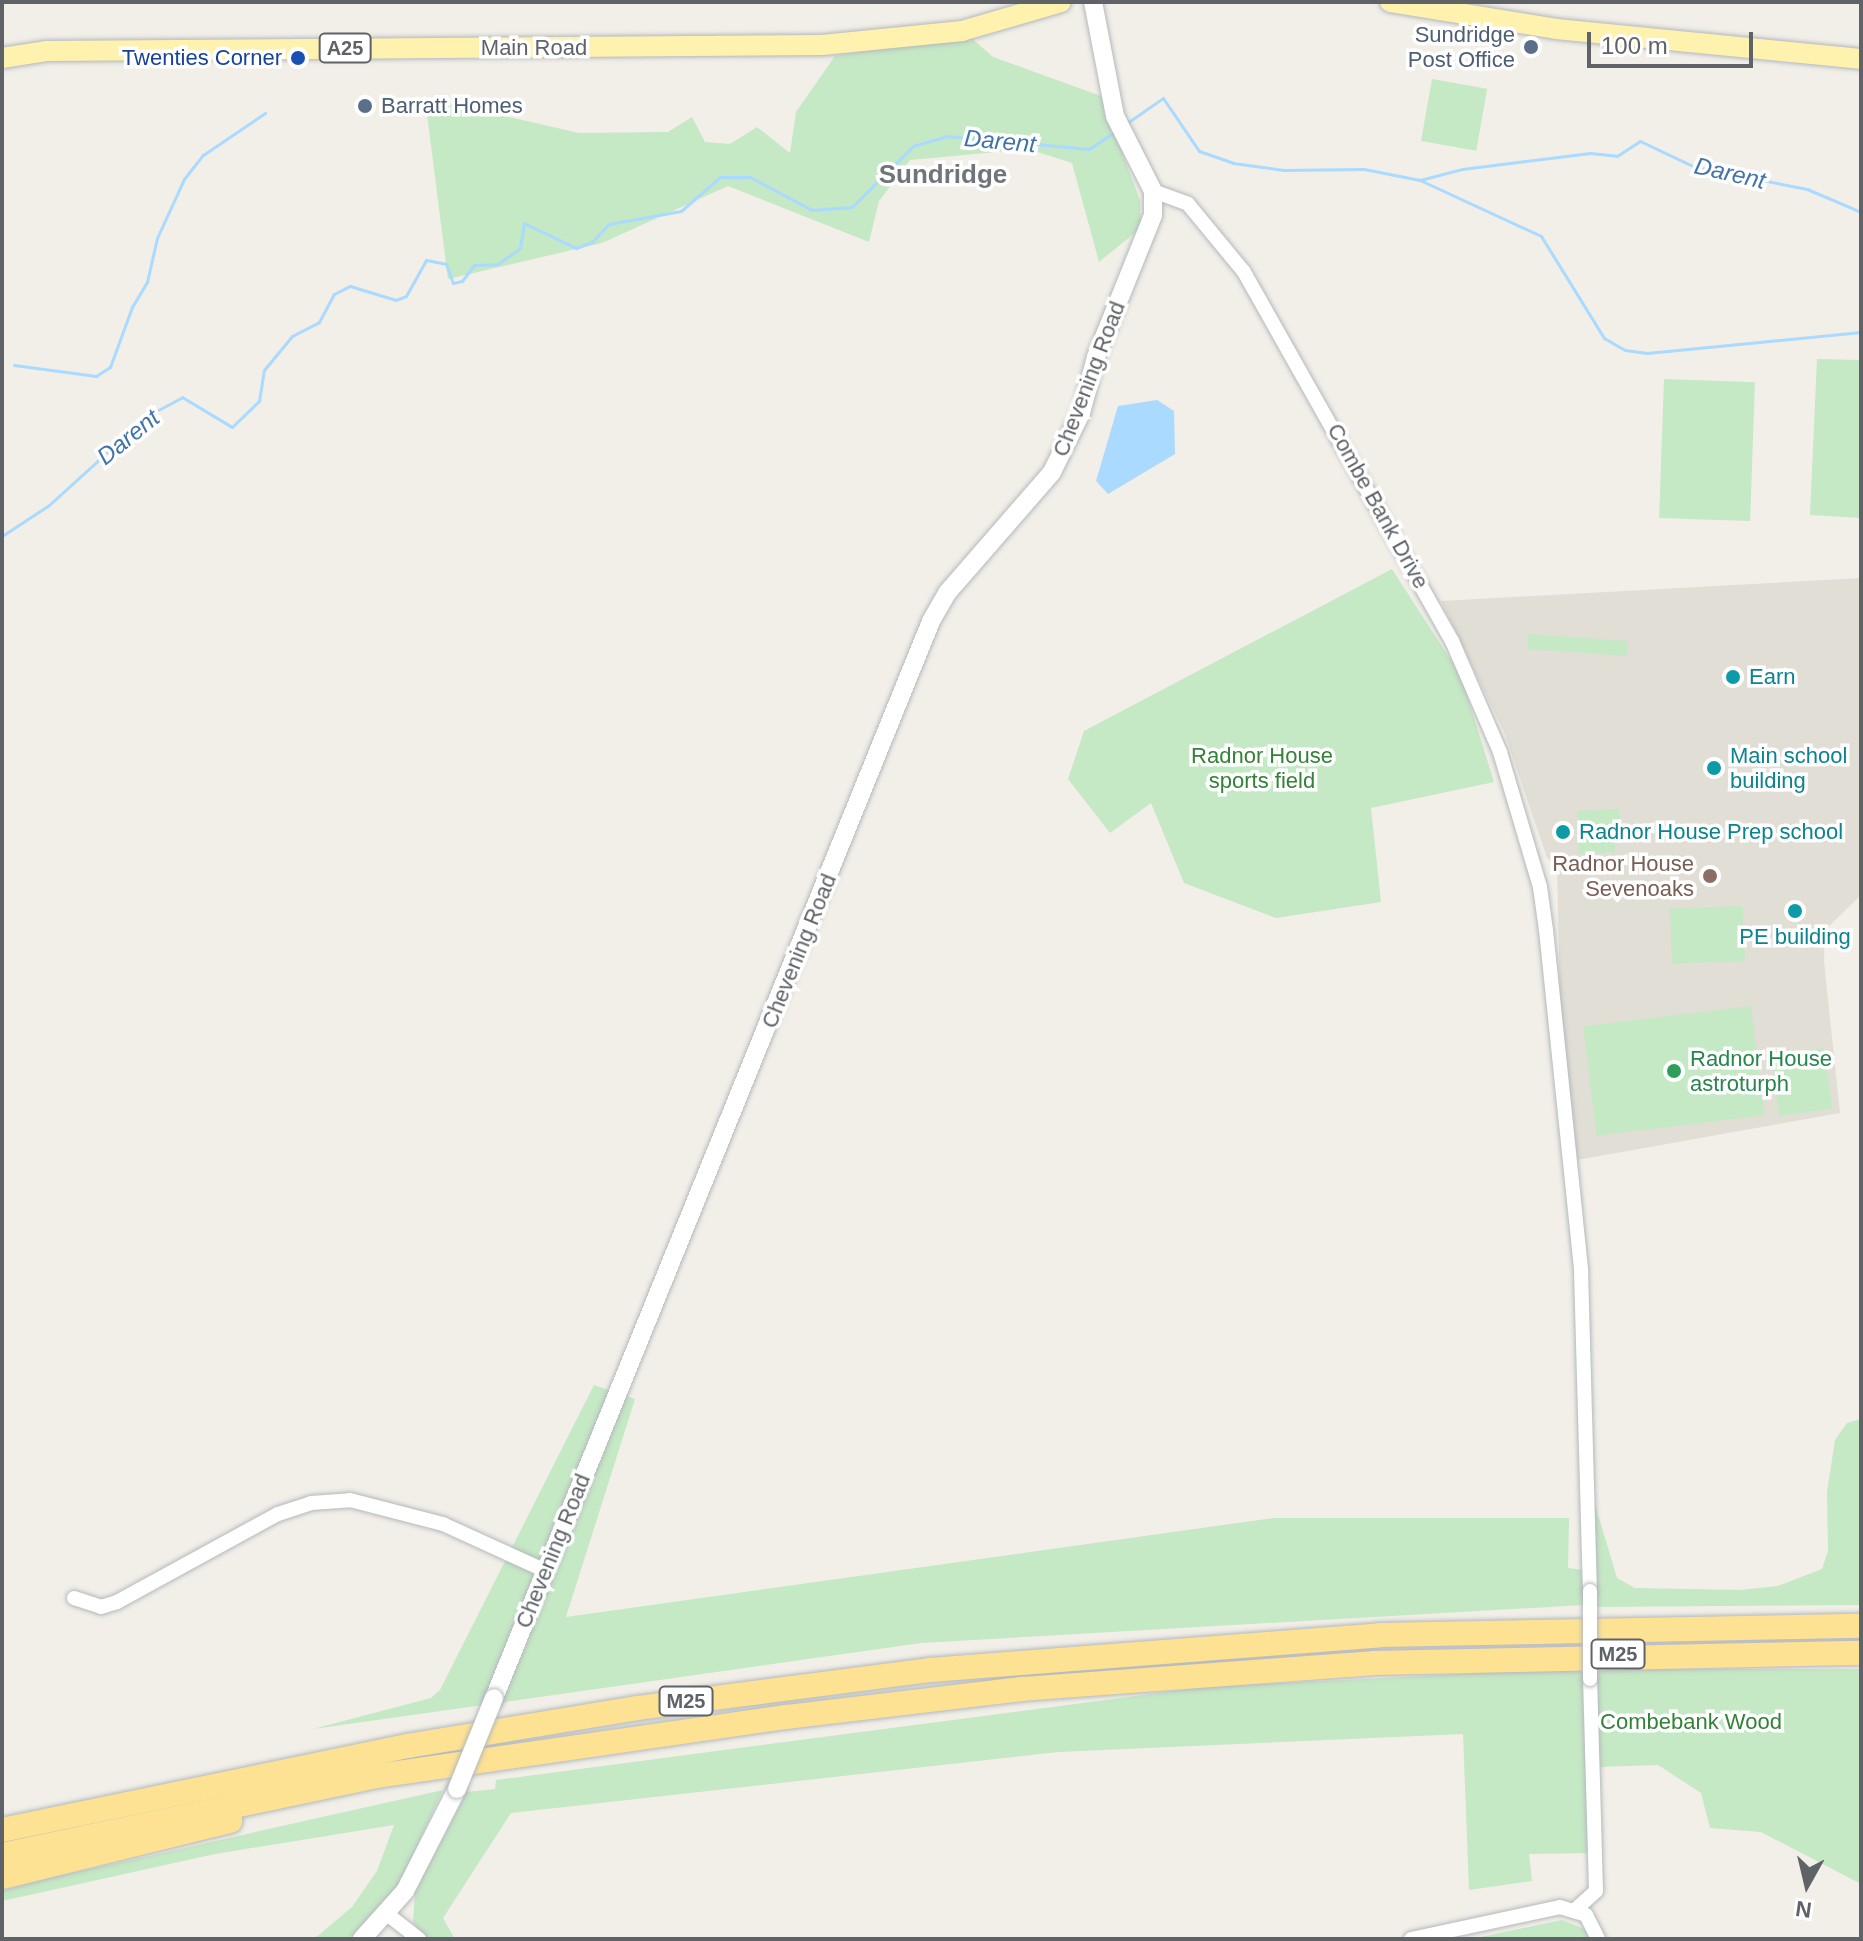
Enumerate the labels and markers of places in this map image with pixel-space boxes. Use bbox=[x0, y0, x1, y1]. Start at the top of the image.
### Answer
place label: Sundridge Post Office bbox=[1408, 21, 1515, 72]
marker: Sundridge Post Office bbox=[1522, 38, 1540, 56]
place label: Twenties Corner bbox=[122, 45, 282, 71]
marker: Twenties Corner bbox=[289, 49, 307, 67]
place label: Barratt Homes bbox=[381, 93, 523, 119]
marker: Barratt Homes bbox=[356, 97, 374, 115]
place label: Earn bbox=[1749, 664, 1795, 690]
marker: Earn bbox=[1724, 668, 1742, 686]
place label: Main school building bbox=[1730, 742, 1847, 794]
marker: Main school building bbox=[1705, 759, 1723, 777]
place label: Radnor House Prep school bbox=[1579, 819, 1843, 845]
marker: Radnor House Prep school bbox=[1554, 823, 1572, 841]
place label: Radnor House Sevenoaks bbox=[1552, 850, 1694, 902]
marker: Radnor House Sevenoaks bbox=[1701, 867, 1719, 885]
marker: PE building bbox=[1786, 902, 1804, 920]
place label: PE building bbox=[1739, 924, 1851, 950]
place label: Radnor House astroturph bbox=[1690, 1045, 1832, 1096]
marker: Radnor House astroturph bbox=[1665, 1062, 1683, 1080]

